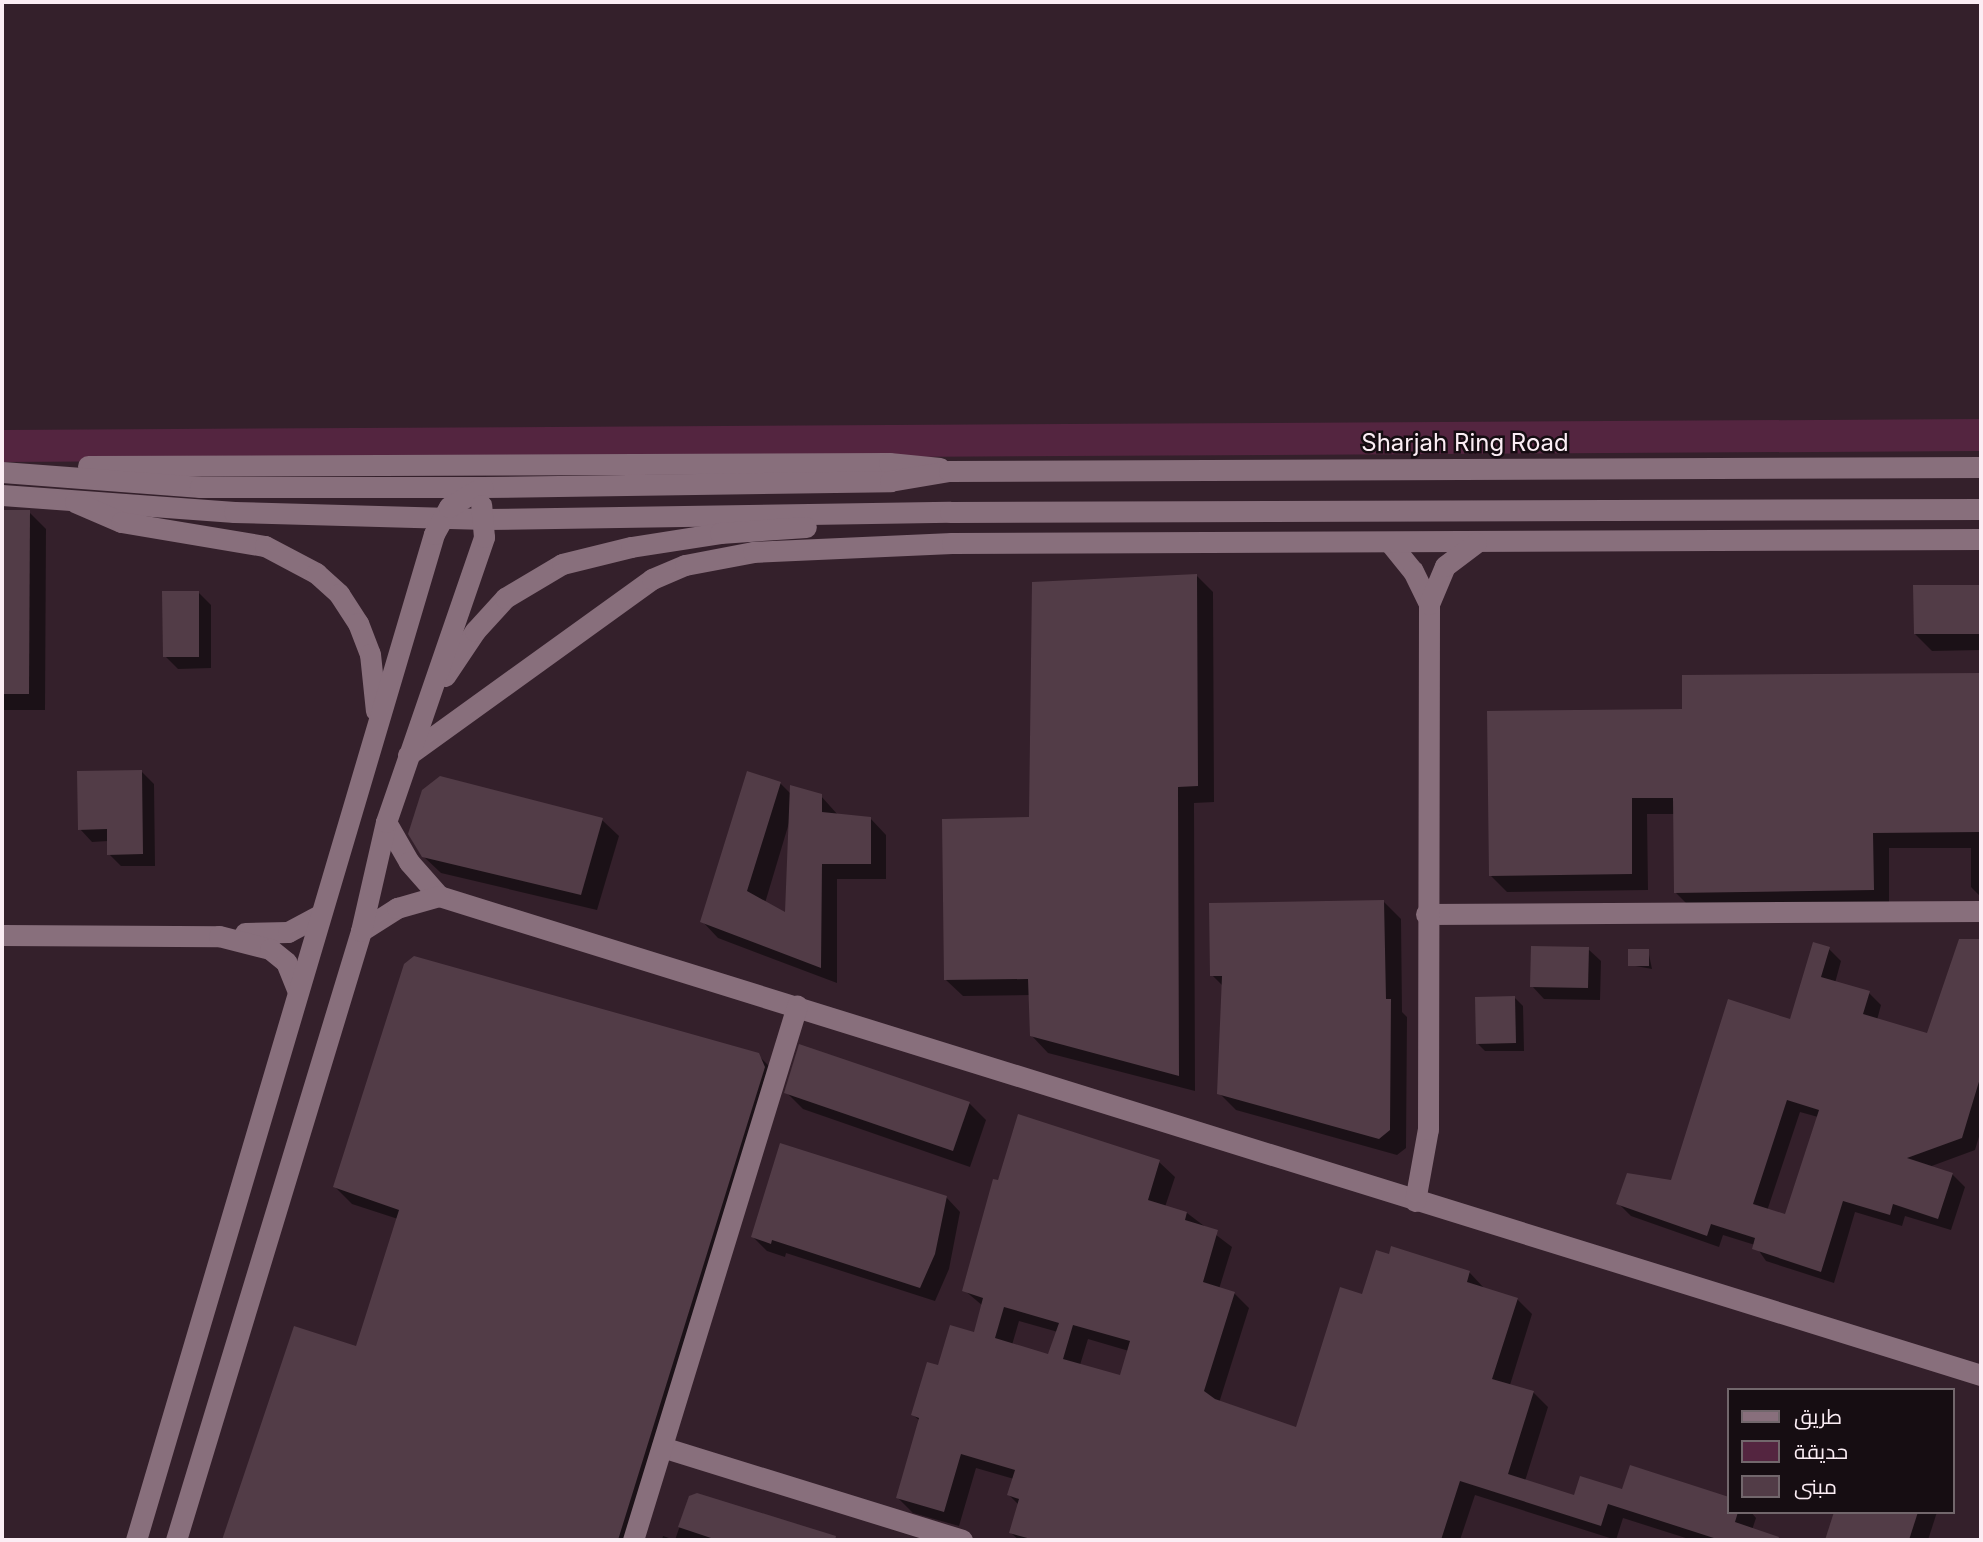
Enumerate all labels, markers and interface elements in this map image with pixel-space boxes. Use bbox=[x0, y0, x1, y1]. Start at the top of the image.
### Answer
street label: Sharjah Ring Road bbox=[1361, 429, 1569, 457]
legend bbox=[1728, 1388, 1955, 1514]
text: طريق bbox=[1794, 1404, 1842, 1429]
text: حديقة bbox=[1794, 1439, 1848, 1464]
text: مبنى bbox=[1794, 1474, 1837, 1499]

